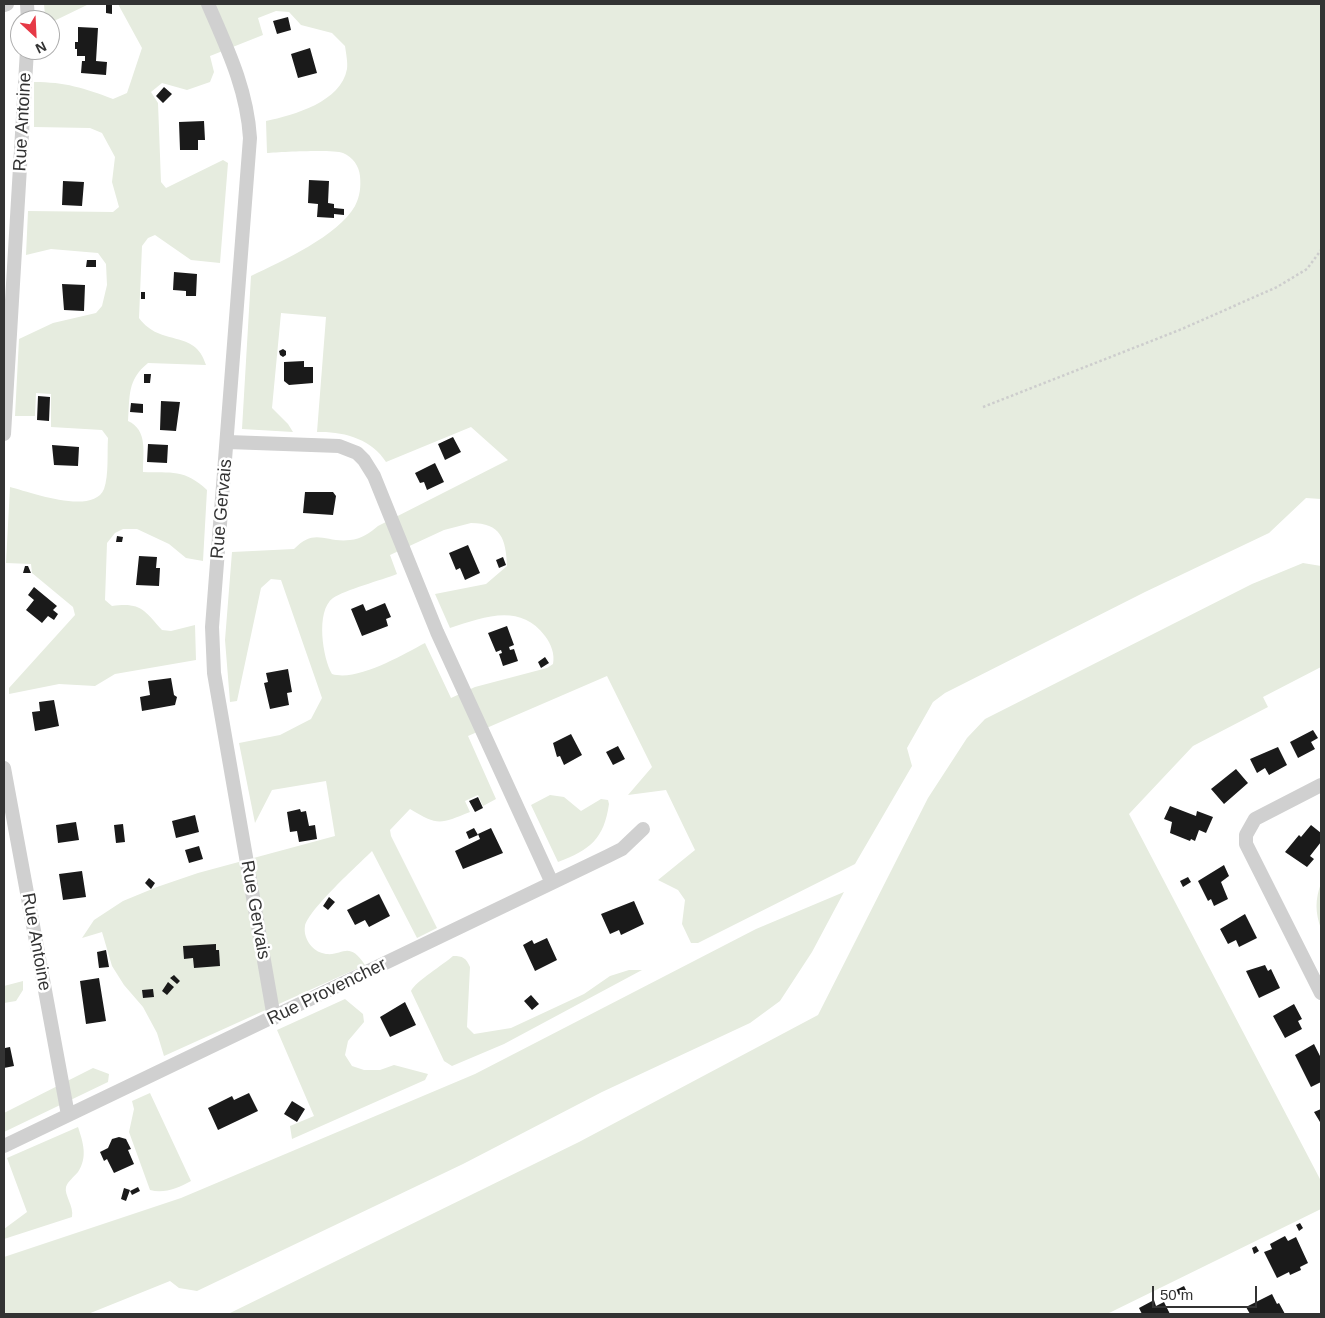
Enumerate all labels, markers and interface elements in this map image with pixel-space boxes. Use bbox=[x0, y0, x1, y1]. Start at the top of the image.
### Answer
north arrow bbox=[10, 10, 60, 60]
text: N bbox=[33, 38, 49, 57]
street label: Rue Antoine bbox=[10, 72, 36, 172]
street label: Rue Gervais bbox=[207, 458, 237, 560]
street label: Rue Gervais bbox=[236, 859, 274, 961]
street label: Rue Antoine bbox=[17, 891, 55, 993]
street label: Rue Provencher bbox=[264, 954, 390, 1030]
scale bar bbox=[1155, 1276, 1260, 1308]
text: 50 m bbox=[1160, 1286, 1193, 1303]

